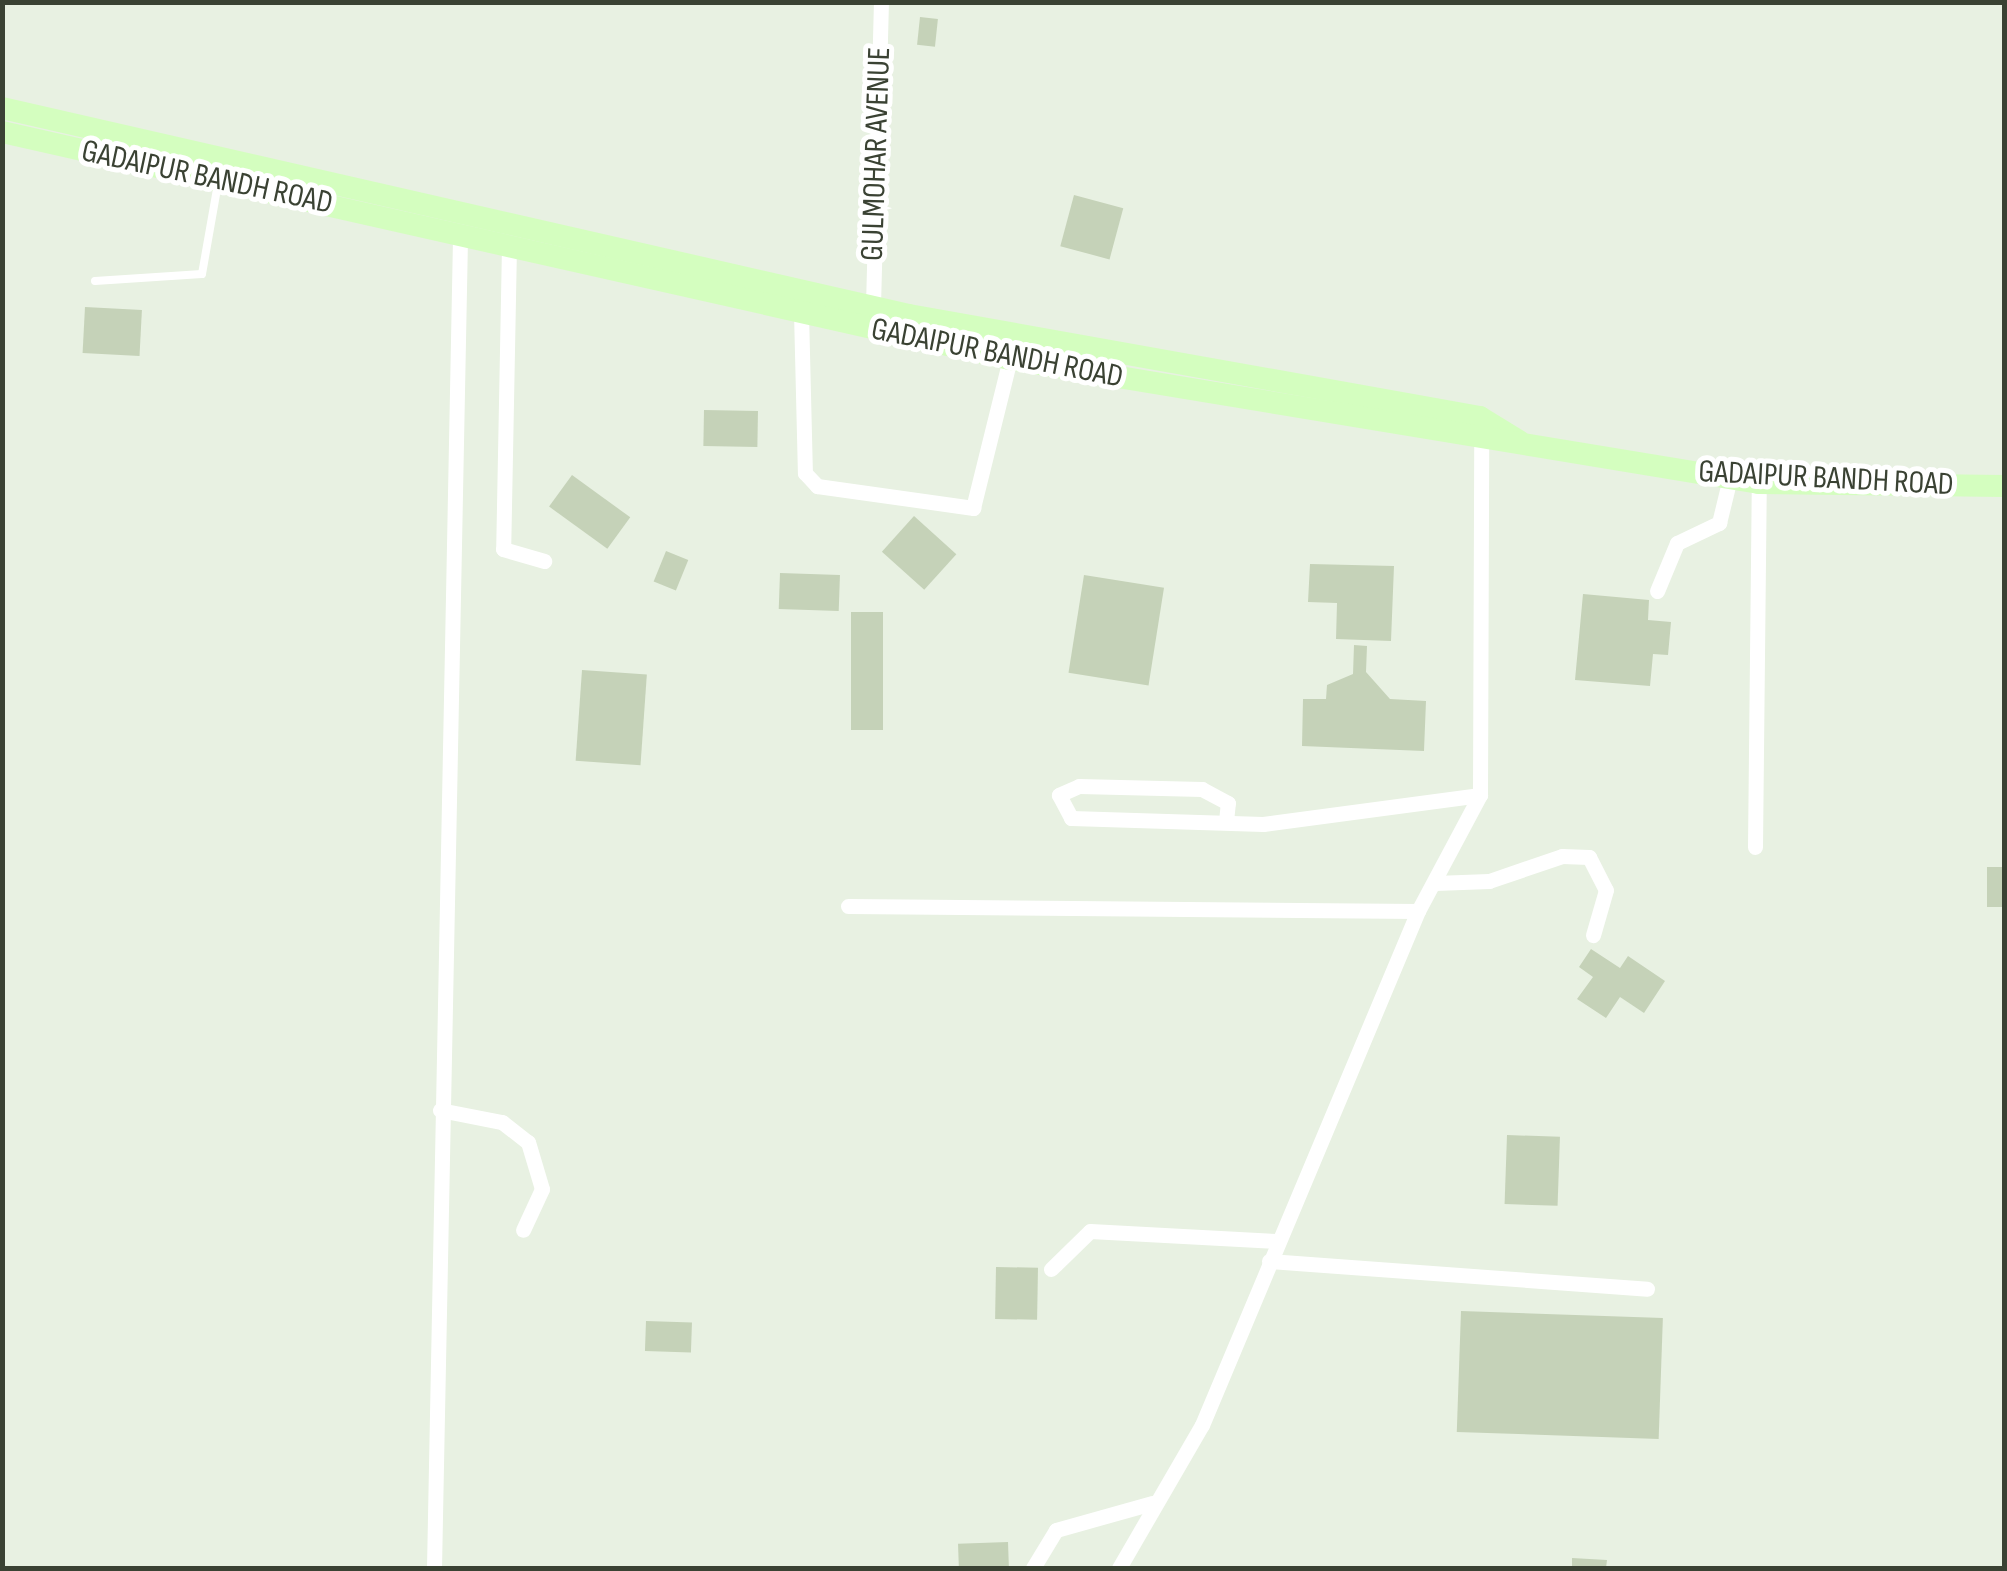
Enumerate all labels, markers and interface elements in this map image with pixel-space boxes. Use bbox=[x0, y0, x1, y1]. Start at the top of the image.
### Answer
street label: GULMOHAR AVENUE bbox=[854, 46, 900, 262]
street label: GADAIPUR BANDH ROAD bbox=[78, 133, 336, 223]
street label: GADAIPUR BANDH ROAD bbox=[868, 311, 1126, 397]
street label: GADAIPUR BANDH ROAD bbox=[1698, 453, 1954, 505]

